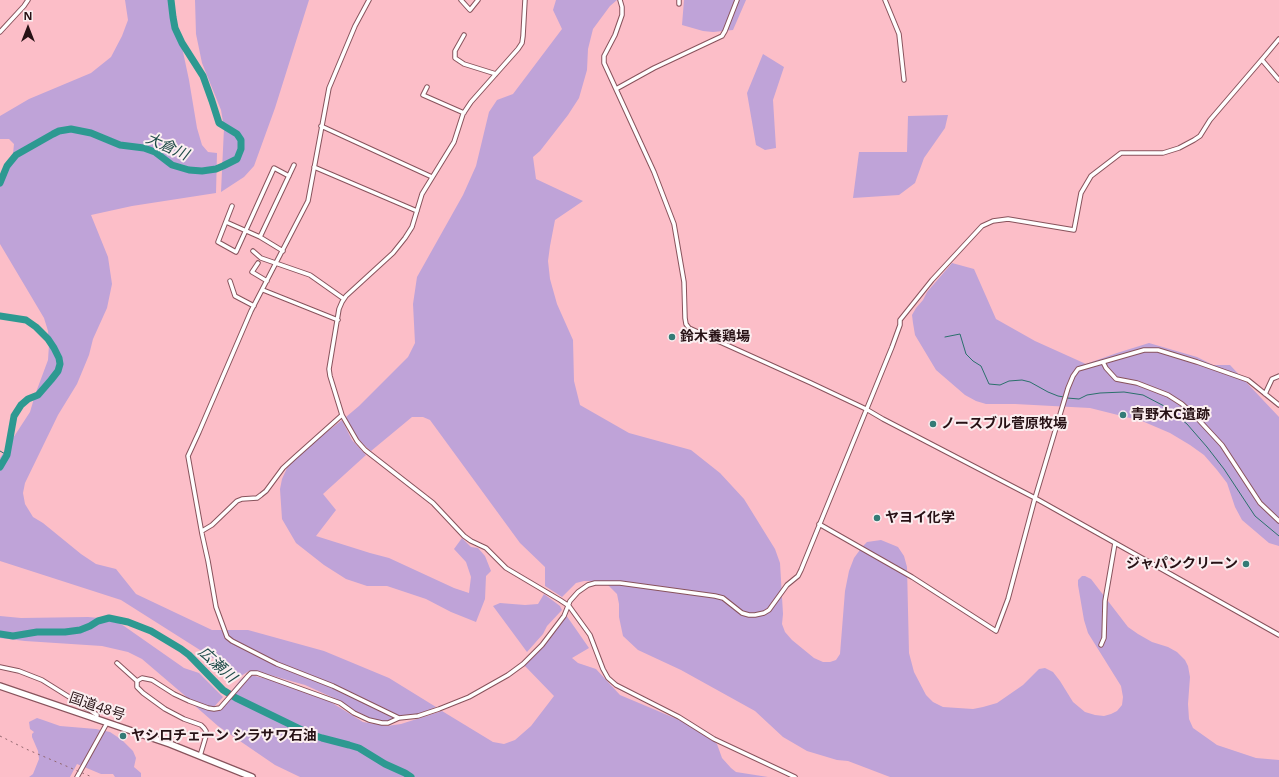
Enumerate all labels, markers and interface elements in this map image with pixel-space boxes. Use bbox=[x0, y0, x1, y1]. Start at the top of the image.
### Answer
north arrow bbox=[8, 8, 48, 48]
text: N bbox=[24, 8, 32, 23]
water label: 大倉川 bbox=[143, 130, 191, 164]
place label: 鈴木養鶏場 bbox=[680, 329, 750, 345]
marker: 鈴木養鶏場 bbox=[667, 332, 677, 342]
place label: 青野木C遺跡 bbox=[1131, 407, 1210, 423]
marker: 青野木C遺跡 bbox=[1118, 410, 1128, 420]
place label: ノースブル菅原牧場 bbox=[941, 416, 1067, 432]
marker: ノースブル菅原牧場 bbox=[928, 419, 938, 429]
place label: ヤヨイ化学 bbox=[885, 510, 955, 526]
marker: ヤヨイ化学 bbox=[872, 513, 882, 523]
place label: ジャパンクリーン bbox=[1126, 556, 1238, 572]
marker: ジャパンクリーン bbox=[1241, 559, 1251, 569]
water label: 広瀬川 bbox=[194, 643, 240, 687]
street label: 国道48号 bbox=[67, 690, 127, 724]
place label: ヤシロチェーン シラサワ石油 bbox=[131, 728, 317, 744]
marker: ヤシロチェーン シラサワ石油 bbox=[118, 731, 128, 741]

